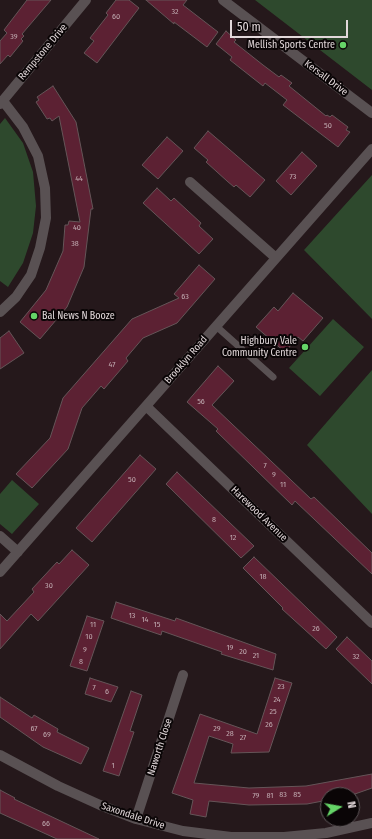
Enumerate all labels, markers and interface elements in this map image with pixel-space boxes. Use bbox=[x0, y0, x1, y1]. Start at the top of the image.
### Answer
house number: 32 bbox=[171, 7, 179, 17]
house number: 60 bbox=[112, 12, 120, 22]
scale bar bbox=[232, 12, 350, 38]
text: 50 m bbox=[237, 20, 261, 34]
street label: Rempstone Drive bbox=[16, 21, 70, 83]
house number: 39 bbox=[10, 32, 18, 42]
place label: Mellish Sports Centre bbox=[248, 39, 335, 51]
marker: Mellish Sports Centre bbox=[338, 40, 348, 50]
street label: Kersall Drive bbox=[302, 58, 350, 98]
house number: 50 bbox=[324, 121, 332, 131]
house number: 73 bbox=[290, 172, 296, 182]
house number: 44 bbox=[75, 174, 83, 184]
house number: 40 bbox=[73, 223, 81, 233]
house number: 38 bbox=[71, 239, 79, 249]
house number: 63 bbox=[181, 292, 189, 302]
place label: Bal News N Booze bbox=[42, 310, 115, 322]
marker: Bal News N Booze bbox=[29, 311, 39, 321]
street label: Brooklyn Road bbox=[162, 334, 210, 386]
place label: Highbury Vale Community Centre bbox=[222, 335, 297, 358]
marker: Highbury Vale Community Centre bbox=[300, 342, 310, 352]
house number: 47 bbox=[109, 360, 115, 370]
house number: 56 bbox=[197, 397, 205, 407]
house number: 7 bbox=[263, 461, 267, 471]
house number: 9 bbox=[272, 470, 276, 480]
house number: 50 bbox=[128, 475, 136, 485]
house number: 11 bbox=[280, 480, 286, 490]
street label: Harewood Avenue bbox=[228, 484, 290, 544]
house number: 8 bbox=[212, 515, 216, 525]
house number: 12 bbox=[230, 533, 236, 543]
house number: 18 bbox=[259, 572, 267, 582]
house number: 30 bbox=[45, 581, 53, 591]
house number: 13 bbox=[129, 611, 135, 621]
house number: 14 bbox=[142, 615, 148, 625]
house number: 11 bbox=[90, 620, 96, 630]
house number: 15 bbox=[154, 620, 160, 630]
house number: 26 bbox=[312, 624, 320, 634]
house number: 10 bbox=[85, 632, 93, 642]
house number: 19 bbox=[226, 643, 234, 653]
house number: 9 bbox=[83, 645, 87, 655]
house number: 20 bbox=[239, 647, 247, 657]
house number: 21 bbox=[253, 651, 259, 661]
house number: 32 bbox=[352, 652, 360, 662]
house number: 8 bbox=[79, 657, 83, 667]
house number: 23 bbox=[277, 682, 285, 692]
house number: 7 bbox=[92, 683, 96, 693]
house number: 6 bbox=[105, 687, 109, 697]
house number: 24 bbox=[273, 695, 281, 705]
house number: 25 bbox=[269, 707, 277, 717]
street label: Naworth Close bbox=[145, 717, 175, 777]
house number: 26 bbox=[265, 720, 273, 730]
house number: 67 bbox=[30, 724, 38, 734]
house number: 29 bbox=[213, 724, 221, 734]
house number: 28 bbox=[226, 729, 234, 739]
house number: 69 bbox=[43, 730, 51, 740]
house number: 27 bbox=[240, 733, 246, 743]
house number: 1 bbox=[111, 761, 115, 771]
north arrow bbox=[320, 787, 360, 827]
house number: 83 bbox=[279, 790, 287, 800]
house number: 85 bbox=[293, 790, 301, 800]
house number: 79 bbox=[252, 791, 260, 801]
house number: 81 bbox=[267, 791, 273, 801]
street label: Saxondale Drive bbox=[100, 800, 166, 832]
text: N bbox=[344, 800, 358, 809]
house number: 66 bbox=[42, 819, 50, 829]

